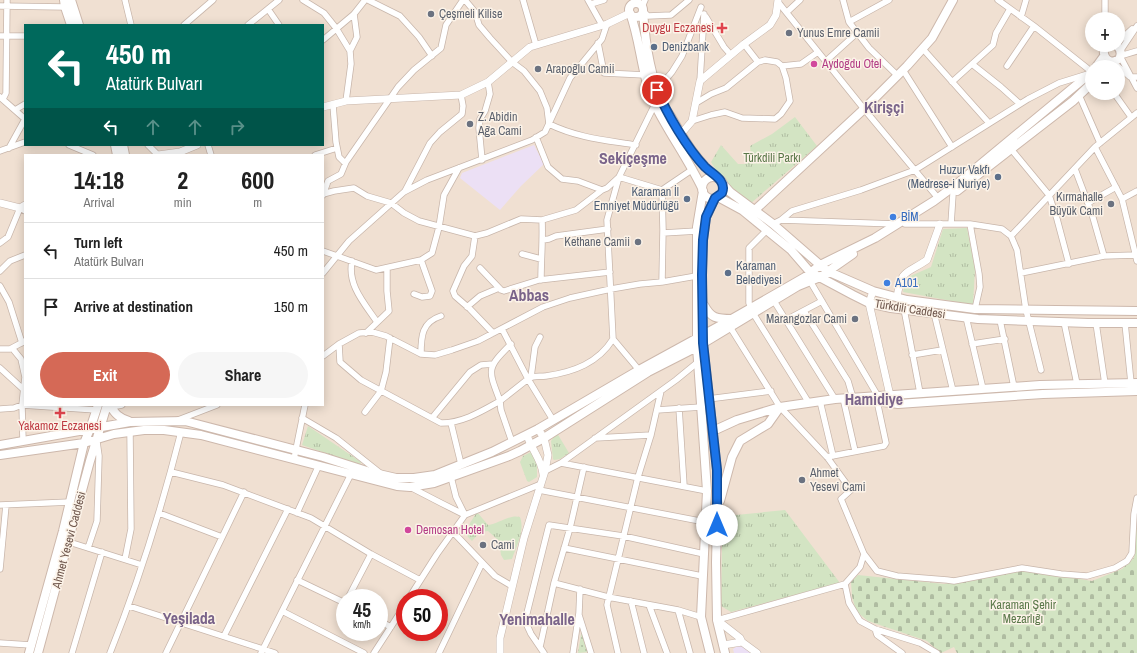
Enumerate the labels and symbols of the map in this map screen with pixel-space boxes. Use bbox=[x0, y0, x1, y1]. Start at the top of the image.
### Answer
place label: Çeşmeli Kilise bbox=[439, 6, 502, 22]
marker: Çeşmeli Kilise bbox=[426, 9, 436, 19]
place label: Duygu Eczanesi bbox=[642, 20, 714, 36]
marker: Duygu Eczanesi bbox=[717, 23, 727, 33]
place label: Yunus Emre Camii bbox=[797, 25, 880, 41]
marker: Yunus Emre Camii bbox=[784, 28, 794, 38]
place label: Denizbank bbox=[662, 39, 709, 55]
marker: Denizbank bbox=[649, 42, 659, 52]
place label: Aydoğdu Otel bbox=[821, 56, 881, 72]
marker: Aydoğdu Otel bbox=[809, 59, 819, 69]
place label: Arapoğlu Camii bbox=[545, 61, 614, 77]
marker: Arapoğlu Camii bbox=[533, 64, 543, 74]
pin bbox=[640, 73, 674, 107]
district label: Kirişçi bbox=[864, 96, 904, 118]
place label: Z. Abidin Ağa Cami bbox=[477, 109, 522, 139]
marker: Z. Abidin Ağa Cami bbox=[465, 119, 475, 129]
district label: Sekiçeşme bbox=[599, 147, 667, 169]
park label: Türkdili Parkı bbox=[743, 150, 801, 166]
place label: Huzur Vakfı (Medrese-i Nuriye) bbox=[907, 162, 990, 192]
marker: Huzur Vakfı (Medrese-i Nuriye) bbox=[993, 172, 1003, 182]
place label: Karaman İl Emniyet Müdürlüğü bbox=[594, 184, 679, 214]
place label: Kırmahalle Büyük Cami bbox=[1049, 189, 1103, 219]
marker: Karaman İl Emniyet Müdürlüğü bbox=[682, 194, 692, 204]
marker: Kırmahalle Büyük Cami bbox=[1106, 199, 1116, 209]
place label: BİM bbox=[901, 209, 919, 225]
marker: BİM bbox=[888, 212, 898, 222]
place label: Kethane Camii bbox=[564, 234, 630, 250]
marker: Kethane Camii bbox=[633, 237, 643, 247]
place label: Karaman Belediyesi bbox=[736, 258, 782, 288]
marker: Karaman Belediyesi bbox=[723, 268, 733, 278]
place label: A101 bbox=[894, 275, 919, 291]
marker: A101 bbox=[882, 278, 892, 288]
district label: Abbas bbox=[509, 284, 549, 306]
street label: Türkdili Caddesi bbox=[874, 296, 946, 322]
place label: Marangozlar Cami bbox=[766, 311, 847, 327]
marker: Marangozlar Cami bbox=[850, 314, 860, 324]
district label: Hamidiye bbox=[845, 388, 903, 410]
marker: Yakamoz Eczanesi bbox=[55, 408, 65, 418]
place label: Yakamoz Eczanesi bbox=[18, 418, 102, 434]
place label: Ahmet Yesevi Cami bbox=[809, 465, 866, 495]
marker: Ahmet Yesevi Cami bbox=[797, 475, 807, 485]
street label: Ahmet Yesevi Caddesi bbox=[48, 490, 90, 591]
position arrow bbox=[696, 504, 738, 546]
place label: Demosan Hotel bbox=[416, 522, 484, 538]
marker: Demosan Hotel bbox=[403, 525, 413, 535]
place label: Cami bbox=[491, 537, 515, 553]
marker: Cami bbox=[478, 540, 488, 550]
speed limit sign: 50 bbox=[396, 589, 448, 641]
park label: Karaman Şehir Mezarlığı bbox=[990, 597, 1057, 627]
district label: Yeşilada bbox=[163, 607, 216, 629]
district label: Yenimahalle bbox=[499, 608, 575, 630]

